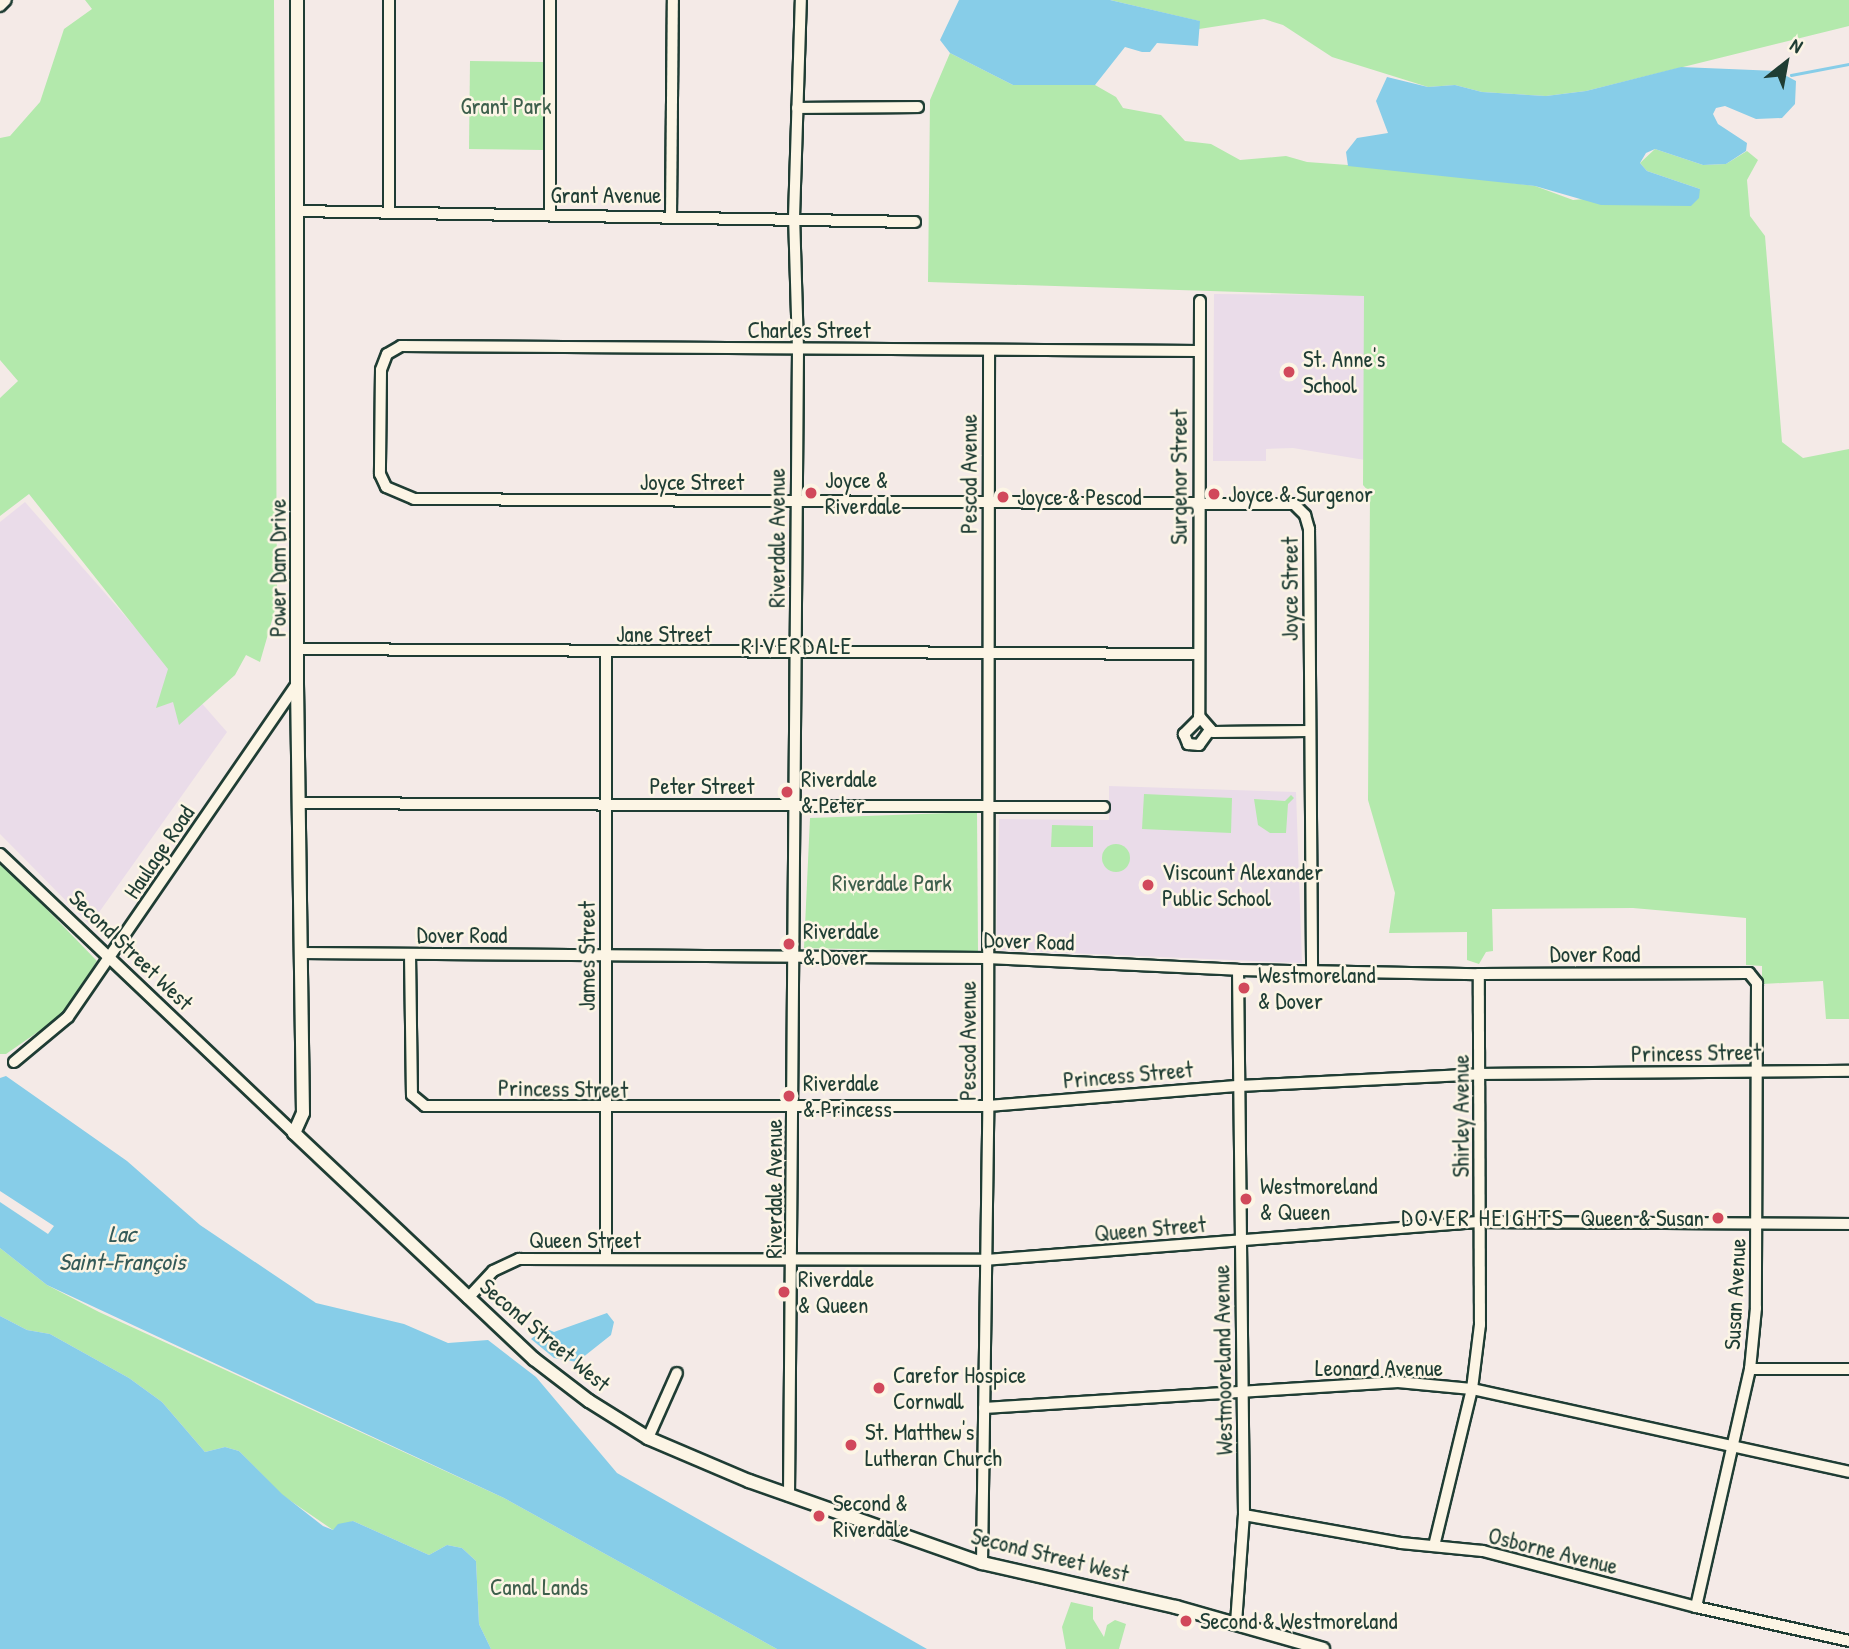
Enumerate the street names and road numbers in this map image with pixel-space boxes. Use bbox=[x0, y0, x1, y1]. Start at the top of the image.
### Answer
street label: Grant Avenue bbox=[551, 181, 661, 209]
street label: Charles Street bbox=[747, 316, 871, 344]
street label: Surgenor Street bbox=[1165, 409, 1193, 545]
street label: Pescod Avenue bbox=[955, 414, 983, 534]
street label: Joyce Street bbox=[640, 468, 744, 496]
street label: Riverdale Avenue bbox=[763, 468, 791, 608]
street label: Power Dam Drive bbox=[264, 499, 292, 637]
street label: Joyce Street bbox=[1276, 537, 1304, 641]
street label: Jane Street bbox=[616, 620, 712, 648]
street label: Peter Street bbox=[650, 772, 754, 800]
street label: Haulage Road bbox=[118, 800, 200, 904]
street label: Second Street West bbox=[63, 884, 199, 1016]
street label: James Street bbox=[573, 901, 601, 1011]
street label: Dover Road bbox=[417, 921, 507, 949]
street label: Dover Road bbox=[983, 926, 1075, 956]
street label: Dover Road bbox=[1550, 940, 1640, 968]
street label: Pescod Avenue bbox=[954, 981, 982, 1101]
street label: Princess Street bbox=[1631, 1038, 1761, 1068]
street label: Shirley Avenue bbox=[1447, 1055, 1475, 1177]
street label: Princess Street bbox=[1062, 1056, 1194, 1094]
street label: Princess Street bbox=[498, 1074, 628, 1104]
street label: Riverdale Avenue bbox=[760, 1119, 788, 1259]
street label: Queen Street bbox=[1093, 1210, 1207, 1248]
street label: Queen Street bbox=[529, 1226, 641, 1254]
street label: Susan Avenue bbox=[1718, 1238, 1752, 1350]
street label: Westmooreland Avenue bbox=[1208, 1265, 1238, 1455]
street label: Second Street West bbox=[474, 1273, 616, 1397]
street label: Leonard Avenue bbox=[1315, 1354, 1443, 1382]
street label: Second Street West bbox=[968, 1522, 1132, 1588]
street label: Osborne Avenue bbox=[1485, 1522, 1621, 1580]

